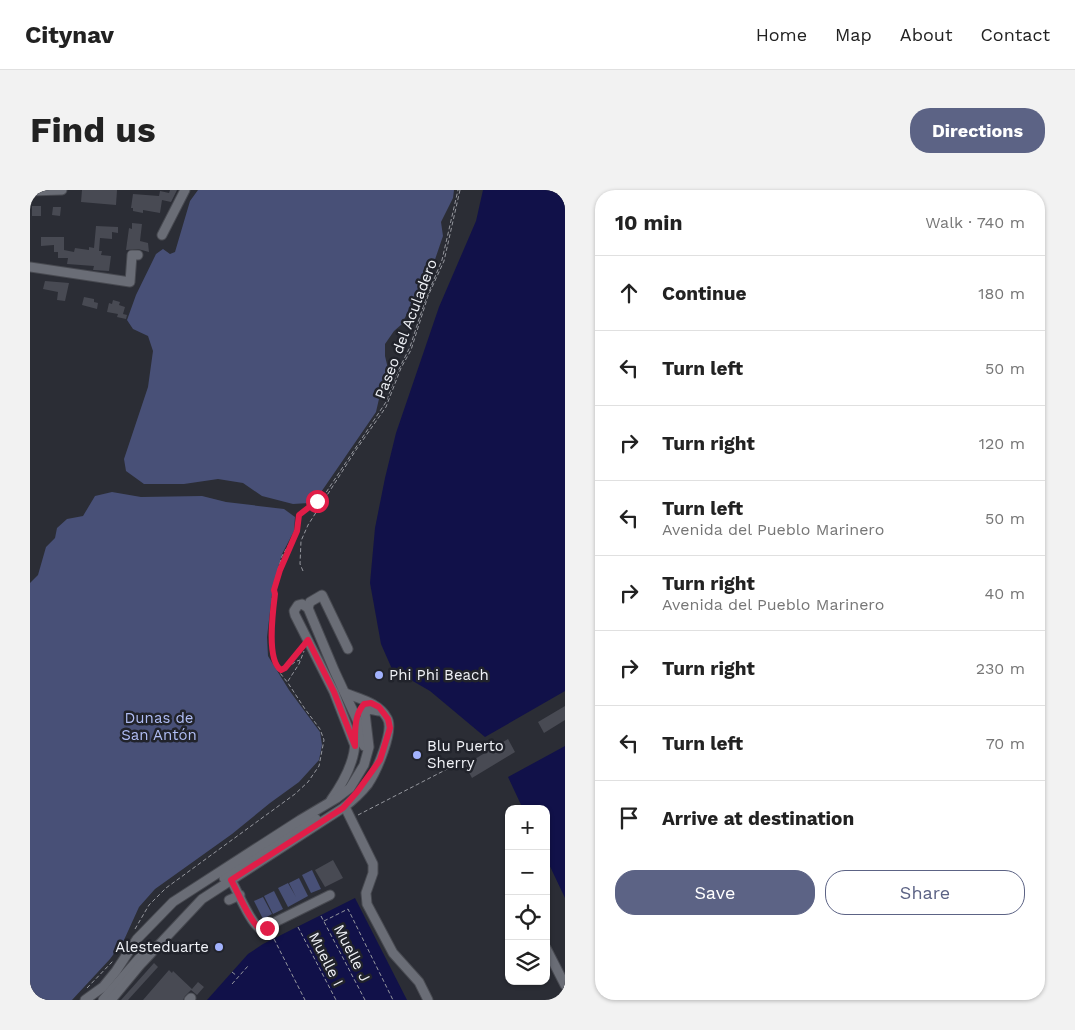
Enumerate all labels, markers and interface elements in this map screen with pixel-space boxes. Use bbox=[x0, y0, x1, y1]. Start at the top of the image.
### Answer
text: Citynav bbox=[25, 21, 114, 49]
text: Home bbox=[756, 24, 807, 45]
text: Map bbox=[835, 24, 872, 45]
text: About bbox=[900, 24, 952, 45]
text: Contact bbox=[980, 24, 1050, 45]
button: Directions bbox=[910, 108, 1045, 153]
text: Find us bbox=[30, 109, 156, 151]
text: 10 min bbox=[615, 210, 682, 235]
text: Walk · 740 m bbox=[925, 213, 1025, 232]
street label: Paseo del Aculadero bbox=[371, 257, 441, 401]
icon: ahead bbox=[615, 279, 643, 307]
text: Continue bbox=[662, 282, 746, 305]
text: 180 m bbox=[978, 284, 1025, 303]
icon: left bbox=[615, 354, 643, 382]
text: Turn left bbox=[662, 357, 743, 380]
text: 50 m bbox=[985, 359, 1025, 378]
icon: right bbox=[615, 429, 643, 457]
text: Turn right bbox=[662, 432, 755, 455]
text: 120 m bbox=[979, 434, 1025, 453]
route start bbox=[306, 490, 329, 513]
text: Turn left bbox=[662, 497, 743, 520]
icon: left bbox=[615, 504, 643, 532]
text: 50 m bbox=[985, 509, 1025, 528]
text: Avenida del Pueblo Marinero bbox=[662, 520, 884, 539]
text: Turn right bbox=[662, 572, 755, 595]
icon: right bbox=[615, 579, 643, 607]
text: 40 m bbox=[985, 584, 1025, 603]
text: Avenida del Pueblo Marinero bbox=[662, 595, 884, 614]
icon: right bbox=[615, 654, 643, 682]
text: Turn right bbox=[662, 657, 755, 680]
text: 230 m bbox=[976, 659, 1025, 678]
place label: Phi Phi Beach bbox=[389, 666, 489, 684]
marker: Phi Phi Beach bbox=[373, 669, 385, 681]
park label: Dunas de San Antón bbox=[121, 709, 197, 744]
icon: left bbox=[615, 729, 643, 757]
text: Turn left bbox=[662, 732, 743, 755]
text: 70 m bbox=[986, 734, 1025, 753]
place label: Blu Puerto Sherry bbox=[427, 737, 504, 772]
marker: Blu Puerto Sherry bbox=[411, 749, 423, 761]
icon: arrive bbox=[615, 804, 643, 832]
map controls bbox=[505, 805, 550, 985]
button: + bbox=[505, 805, 550, 850]
text: Arrive at destination bbox=[662, 807, 854, 830]
button: − bbox=[505, 850, 550, 895]
button: Save bbox=[615, 870, 815, 915]
button: Share bbox=[825, 870, 1025, 915]
button: locate bbox=[505, 895, 550, 940]
route end bbox=[256, 917, 279, 940]
street label: Muelle J bbox=[330, 921, 374, 985]
street label: Muelle I bbox=[305, 929, 347, 989]
place label: Alesteduarte bbox=[115, 938, 209, 956]
button: layers bbox=[505, 940, 550, 985]
marker: Alesteduarte bbox=[213, 941, 225, 953]

